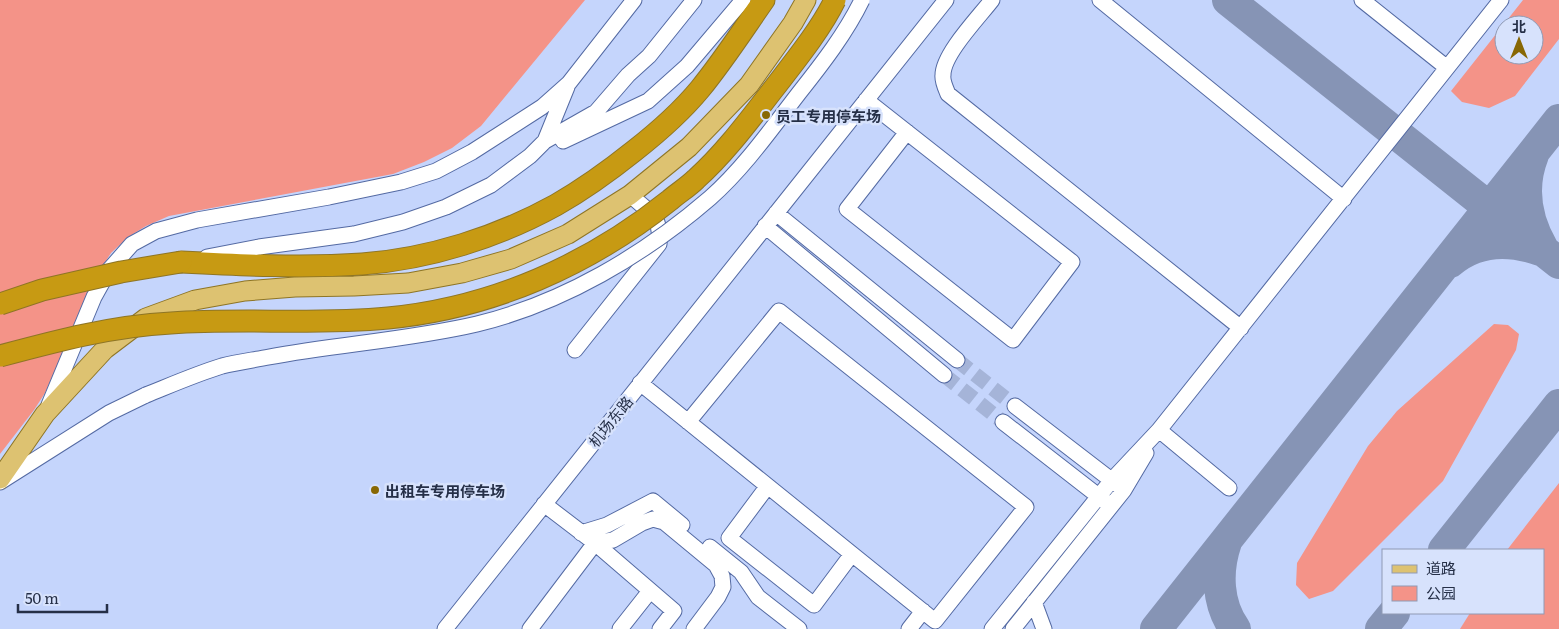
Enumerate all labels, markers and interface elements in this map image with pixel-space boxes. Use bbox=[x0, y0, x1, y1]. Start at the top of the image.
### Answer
north arrow bbox=[1494, 15, 1544, 65]
text: 北 bbox=[1512, 16, 1526, 36]
place label: 员工专用停车场 bbox=[776, 104, 881, 127]
marker: 员工专用停车场 bbox=[760, 109, 772, 121]
street label: 机场东路 bbox=[582, 390, 638, 452]
place label: 出租车专用停车场 bbox=[385, 479, 505, 502]
marker: 出租车专用停车场 bbox=[369, 484, 381, 496]
legend bbox=[1382, 549, 1544, 614]
text: 道路 bbox=[1426, 556, 1456, 579]
text: 公园 bbox=[1426, 581, 1456, 604]
scale bar bbox=[18, 582, 106, 614]
text: 50 m bbox=[25, 586, 59, 609]

